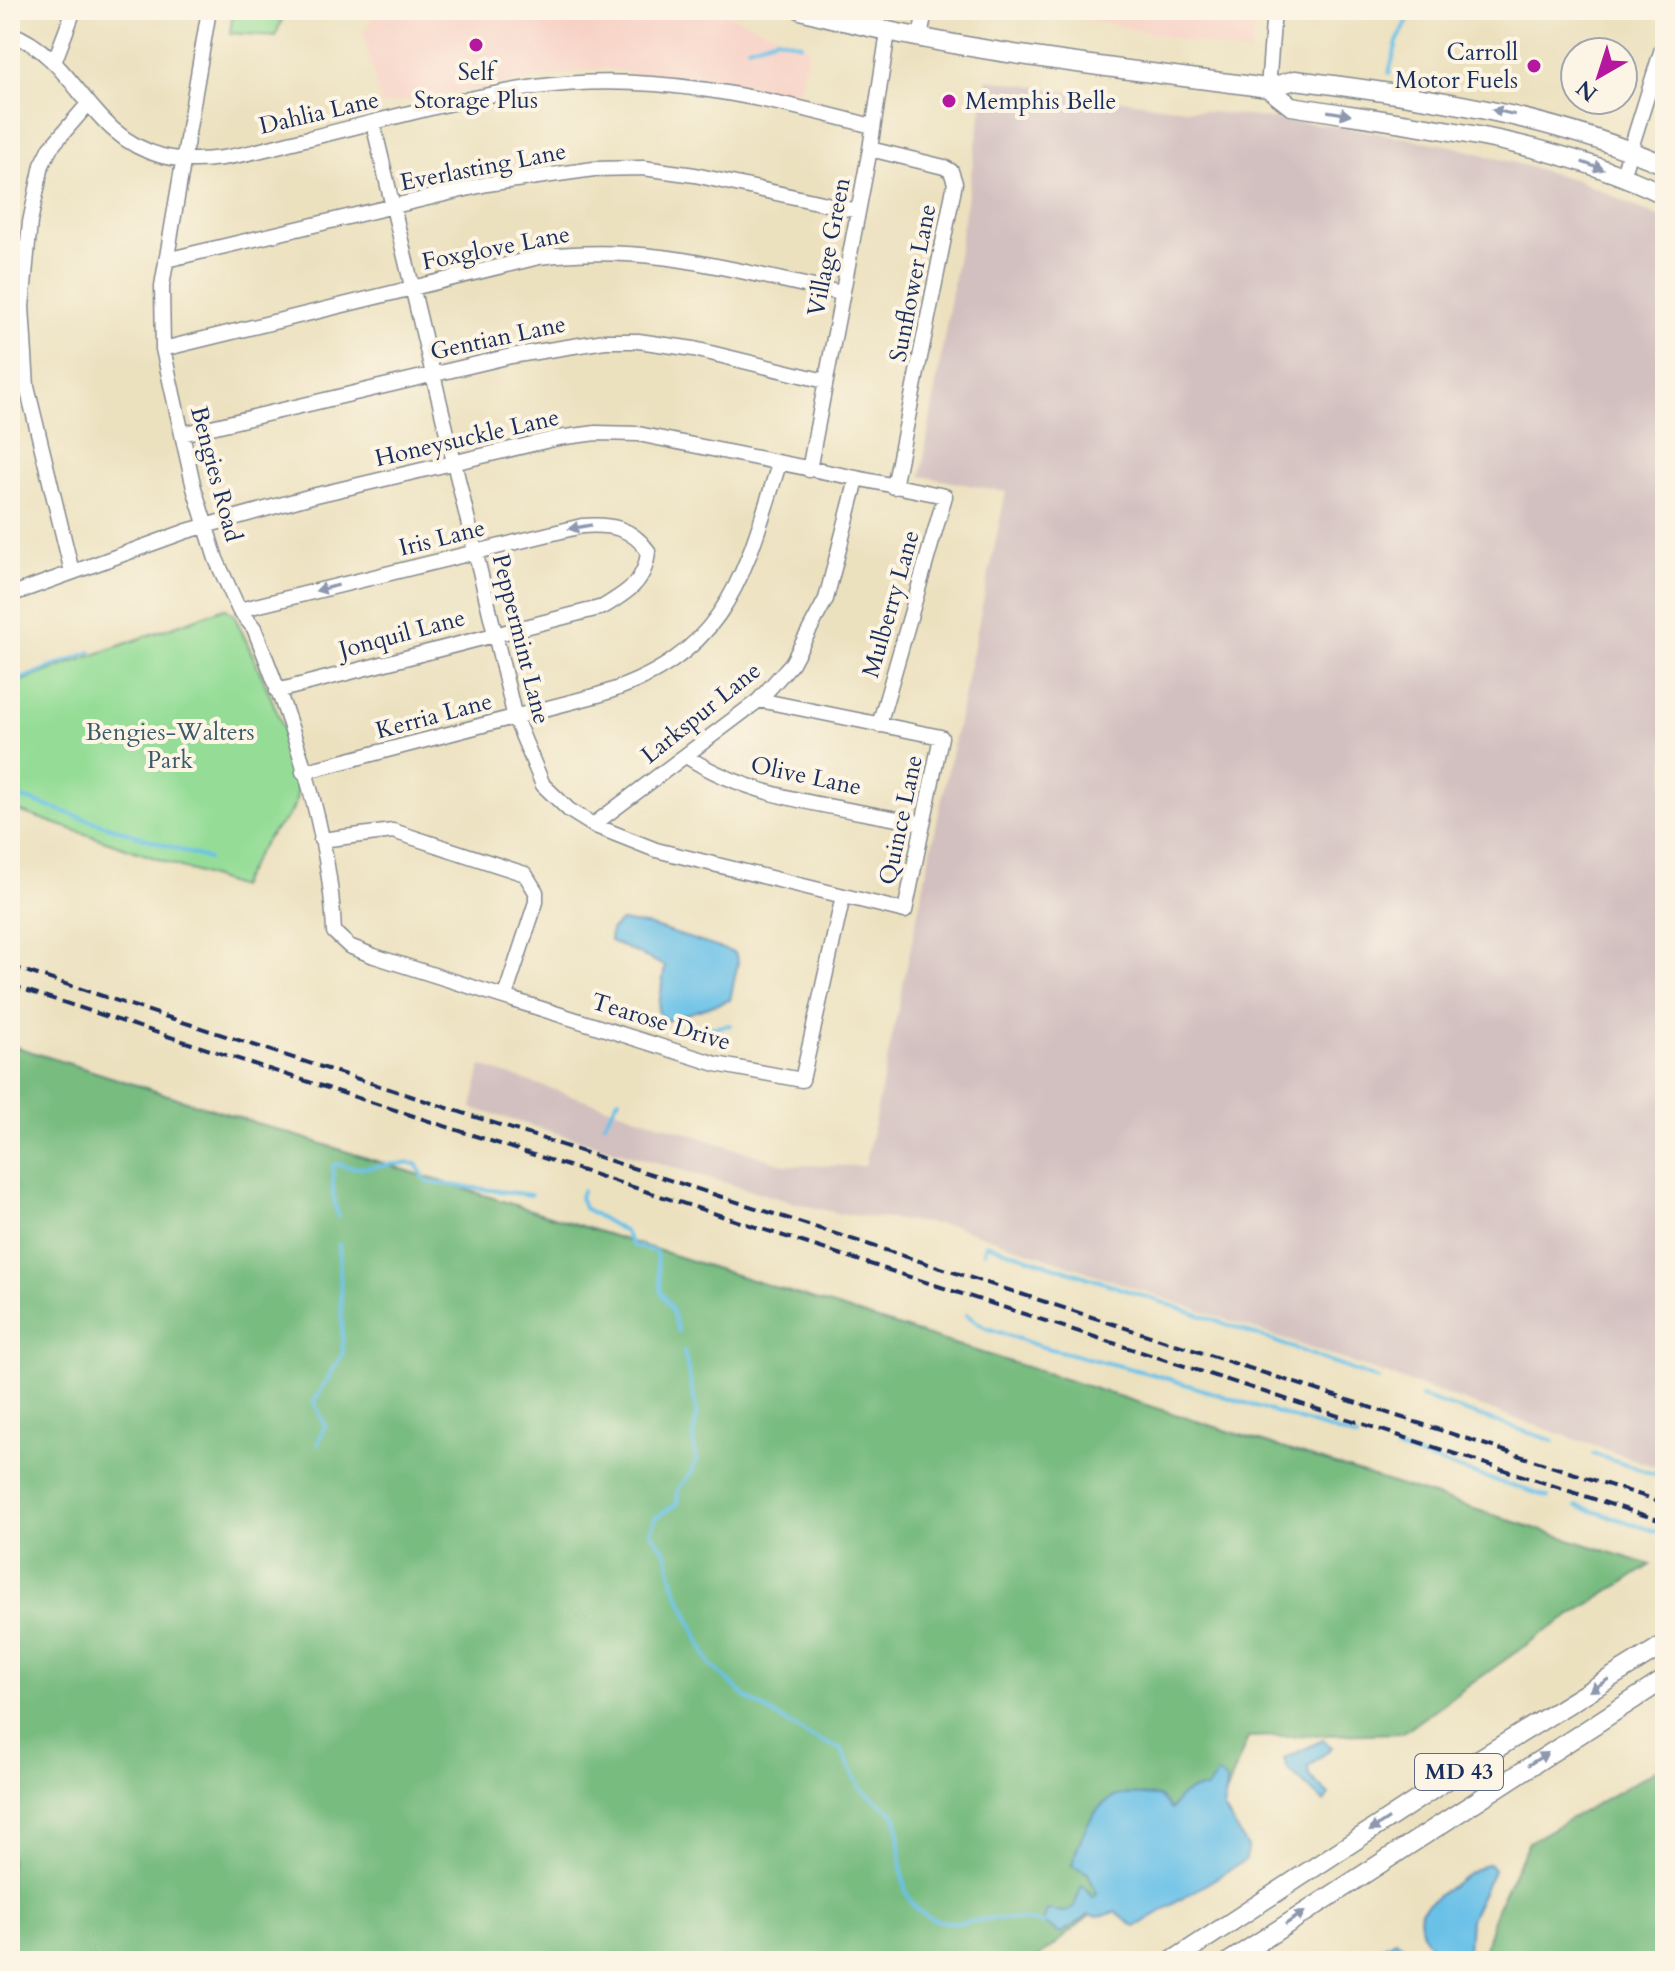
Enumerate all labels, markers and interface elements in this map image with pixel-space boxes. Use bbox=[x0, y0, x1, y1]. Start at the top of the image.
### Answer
marker: Self Storage Plus bbox=[467, 36, 485, 54]
place label: Carroll Motor Fuels bbox=[1395, 36, 1518, 97]
north arrow bbox=[1559, 36, 1639, 116]
place label: Self Storage Plus bbox=[414, 56, 538, 117]
marker: Carroll Motor Fuels bbox=[1525, 57, 1543, 75]
text: N bbox=[1570, 73, 1604, 108]
street label: Dahlia Lane bbox=[256, 83, 382, 143]
place label: Memphis Belle bbox=[965, 85, 1116, 118]
marker: Memphis Belle bbox=[940, 92, 958, 110]
one-way arrow bbox=[1490, 105, 1515, 118]
one-way arrow bbox=[1327, 108, 1352, 120]
street label: Everlasting Lane bbox=[397, 135, 569, 199]
one-way arrow bbox=[1581, 161, 1605, 173]
street label: Village Green bbox=[799, 174, 859, 319]
street label: Sunflower Lane bbox=[882, 201, 944, 365]
street label: Foxglove Lane bbox=[419, 217, 573, 279]
street label: Gentian Lane bbox=[427, 308, 569, 368]
street label: Honeysuckle Lane bbox=[372, 401, 562, 475]
street label: Bengies Road bbox=[182, 403, 250, 546]
street label: Iris Lane bbox=[396, 511, 488, 565]
one-way arrow bbox=[567, 522, 592, 534]
street label: Mulberry Lane bbox=[854, 527, 928, 681]
street label: Peppermint Lane bbox=[484, 550, 558, 728]
one-way arrow bbox=[314, 583, 339, 595]
street label: Jonquil Lane bbox=[332, 601, 469, 667]
street label: Larkspur Lane bbox=[634, 655, 768, 771]
street label: Kerria Lane bbox=[372, 685, 496, 747]
park label: Bengies-Walters Park bbox=[86, 716, 254, 777]
street label: Olive Lane bbox=[748, 748, 864, 804]
street label: Quince Lane bbox=[871, 752, 931, 888]
street label: Tearose Drive bbox=[587, 985, 735, 1059]
one-way arrow bbox=[1588, 1678, 1610, 1692]
one-way arrow bbox=[1528, 1751, 1549, 1766]
road number: MD 43 bbox=[1415, 1754, 1503, 1790]
one-way arrow bbox=[1369, 1817, 1390, 1832]
one-way arrow bbox=[1285, 1911, 1306, 1926]

